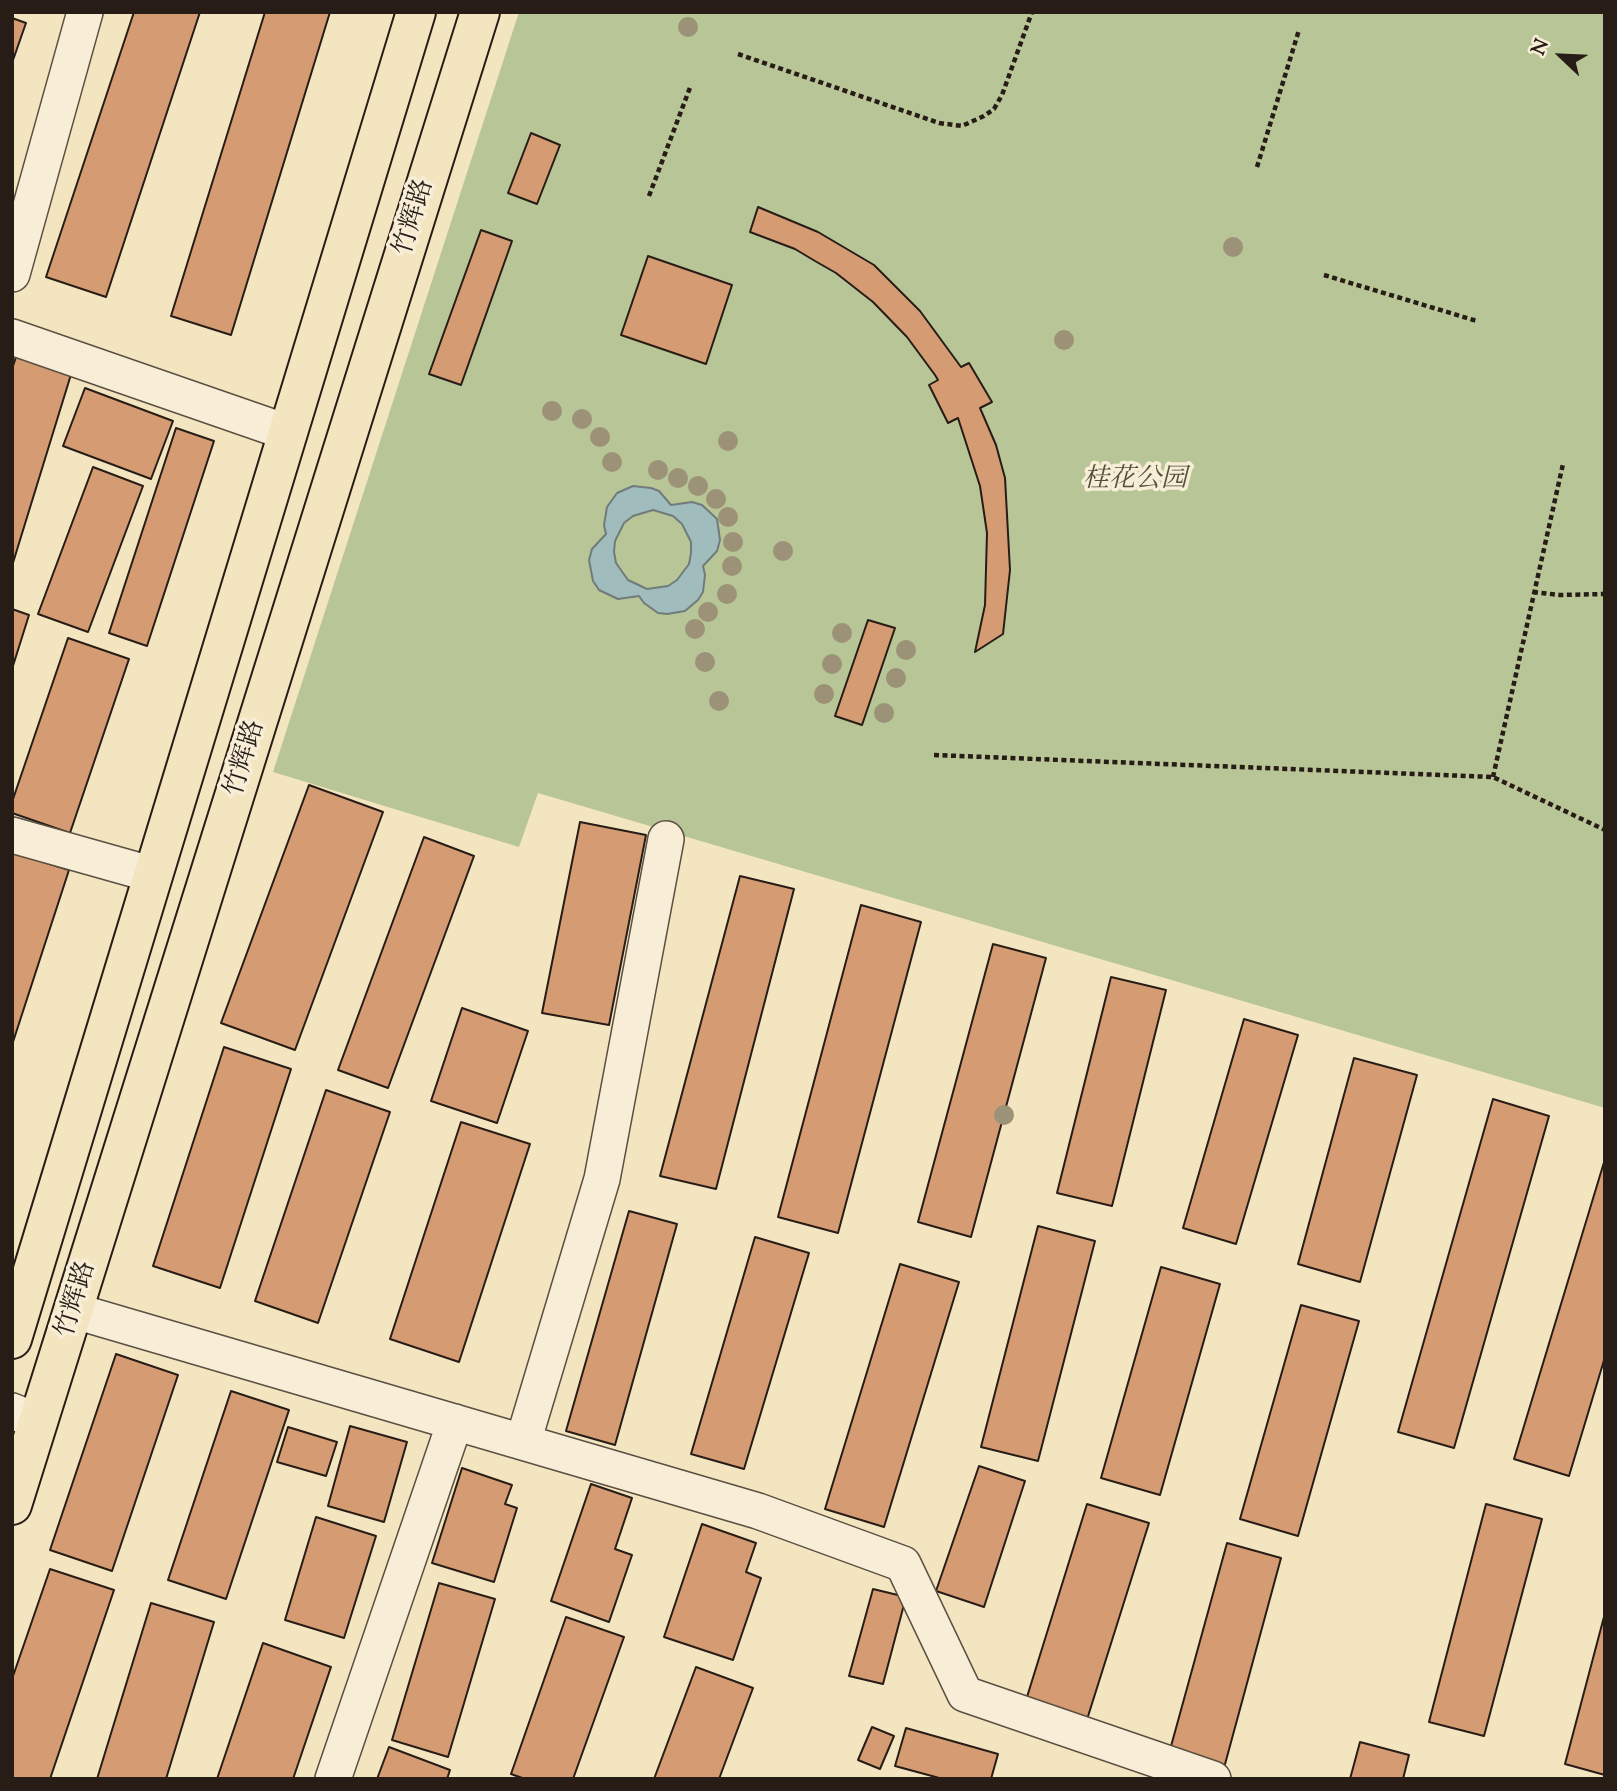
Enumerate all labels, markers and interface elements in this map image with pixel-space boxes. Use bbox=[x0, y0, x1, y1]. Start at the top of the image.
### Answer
north arrow bbox=[1526, 21, 1596, 91]
text: N bbox=[1526, 35, 1557, 60]
street label: 竹辉路 bbox=[390, 176, 442, 260]
park label: 桂花公园 bbox=[1083, 466, 1187, 498]
street label: 竹辉路 bbox=[221, 717, 273, 801]
street label: 竹辉路 bbox=[52, 1258, 104, 1342]

